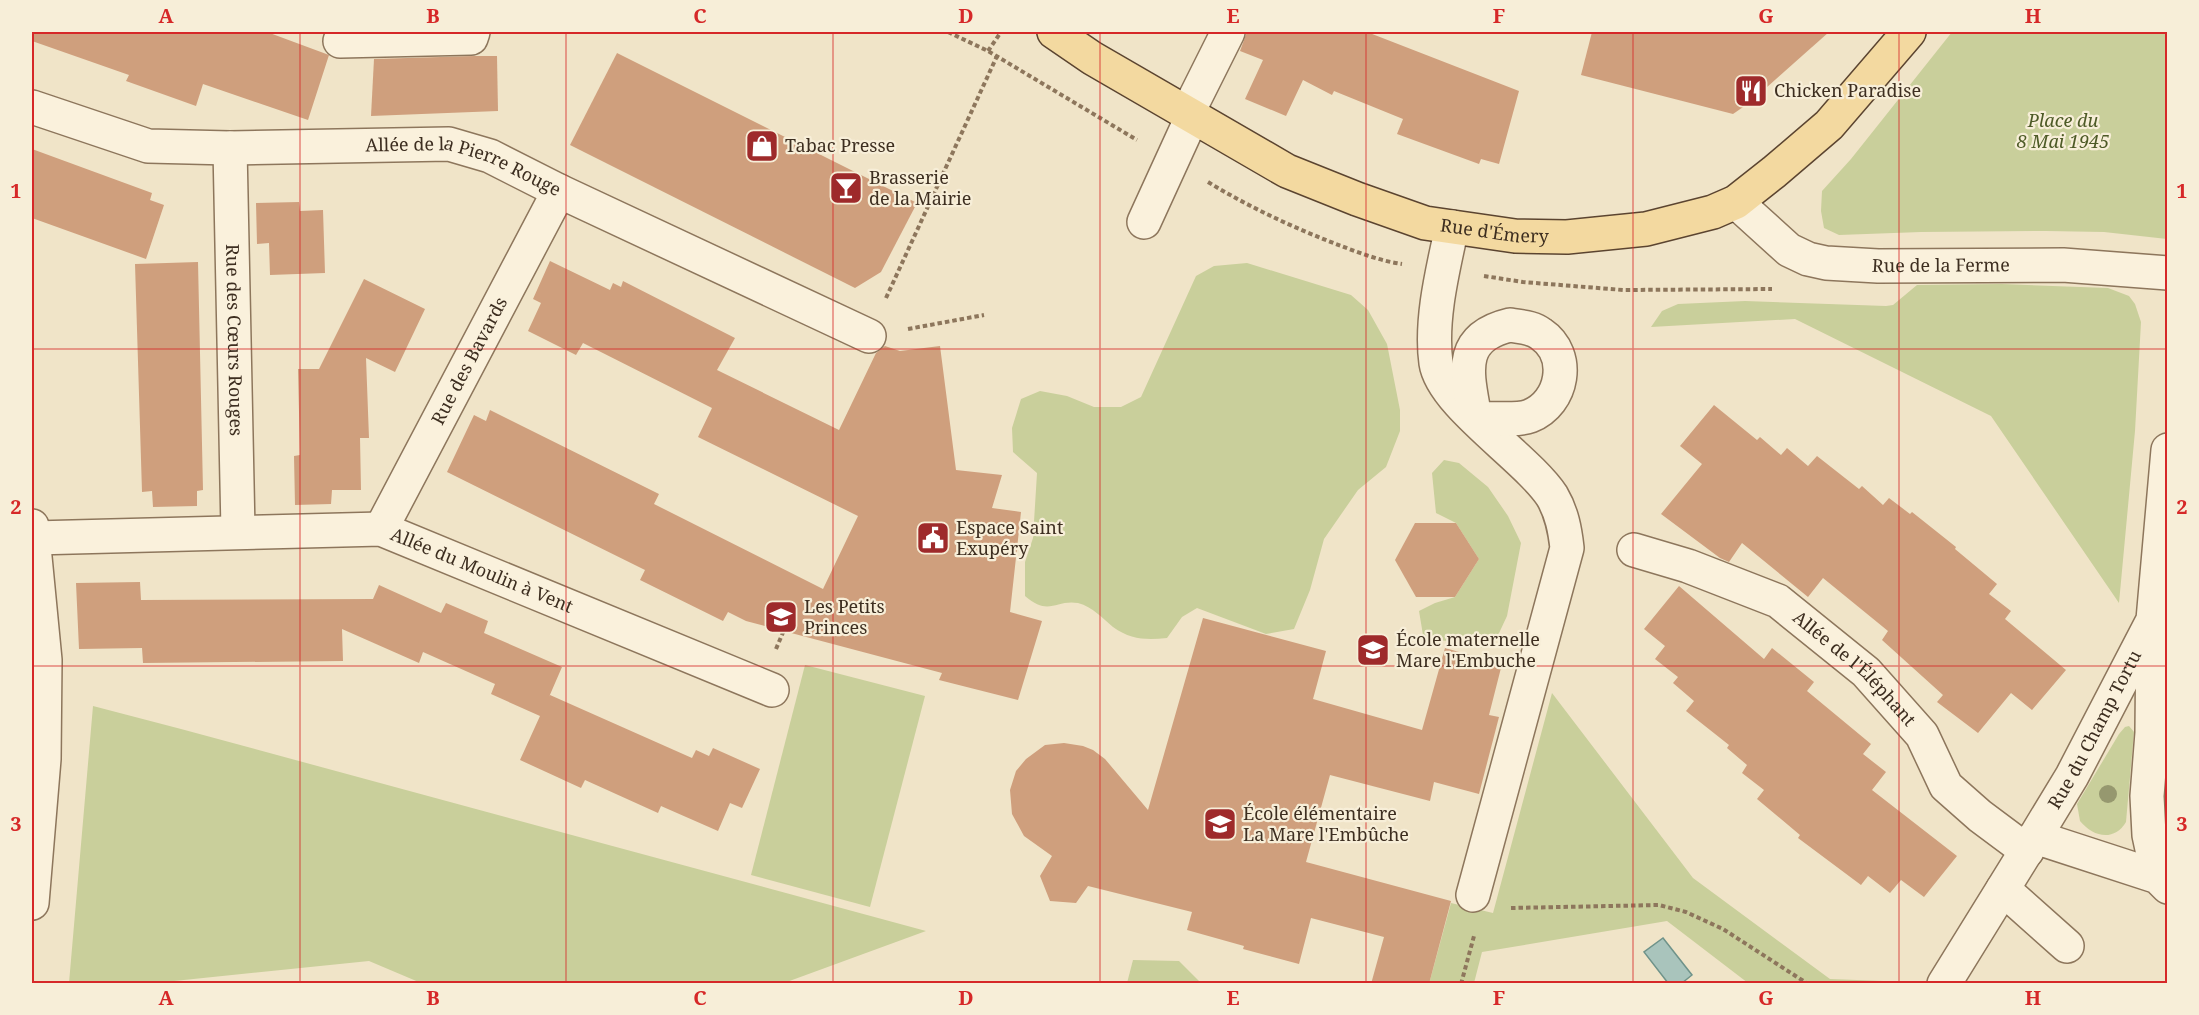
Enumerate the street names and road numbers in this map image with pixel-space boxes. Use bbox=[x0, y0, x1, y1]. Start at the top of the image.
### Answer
street label: Allée de la Pierre Rouge bbox=[365, 130, 565, 201]
street label: Rue d'Émery bbox=[1439, 212, 1550, 248]
street label: Rue des Cœurs Rouges bbox=[221, 244, 249, 436]
street label: Rue de la Ferme bbox=[1871, 252, 2010, 277]
street label: Rue des Bavards bbox=[425, 292, 512, 429]
street label: Allée du Moulin à Vent bbox=[387, 521, 577, 618]
street label: Allée de l'Éléphant bbox=[1788, 605, 1922, 731]
street label: Rue du Champ Tortu bbox=[2042, 645, 2147, 813]

